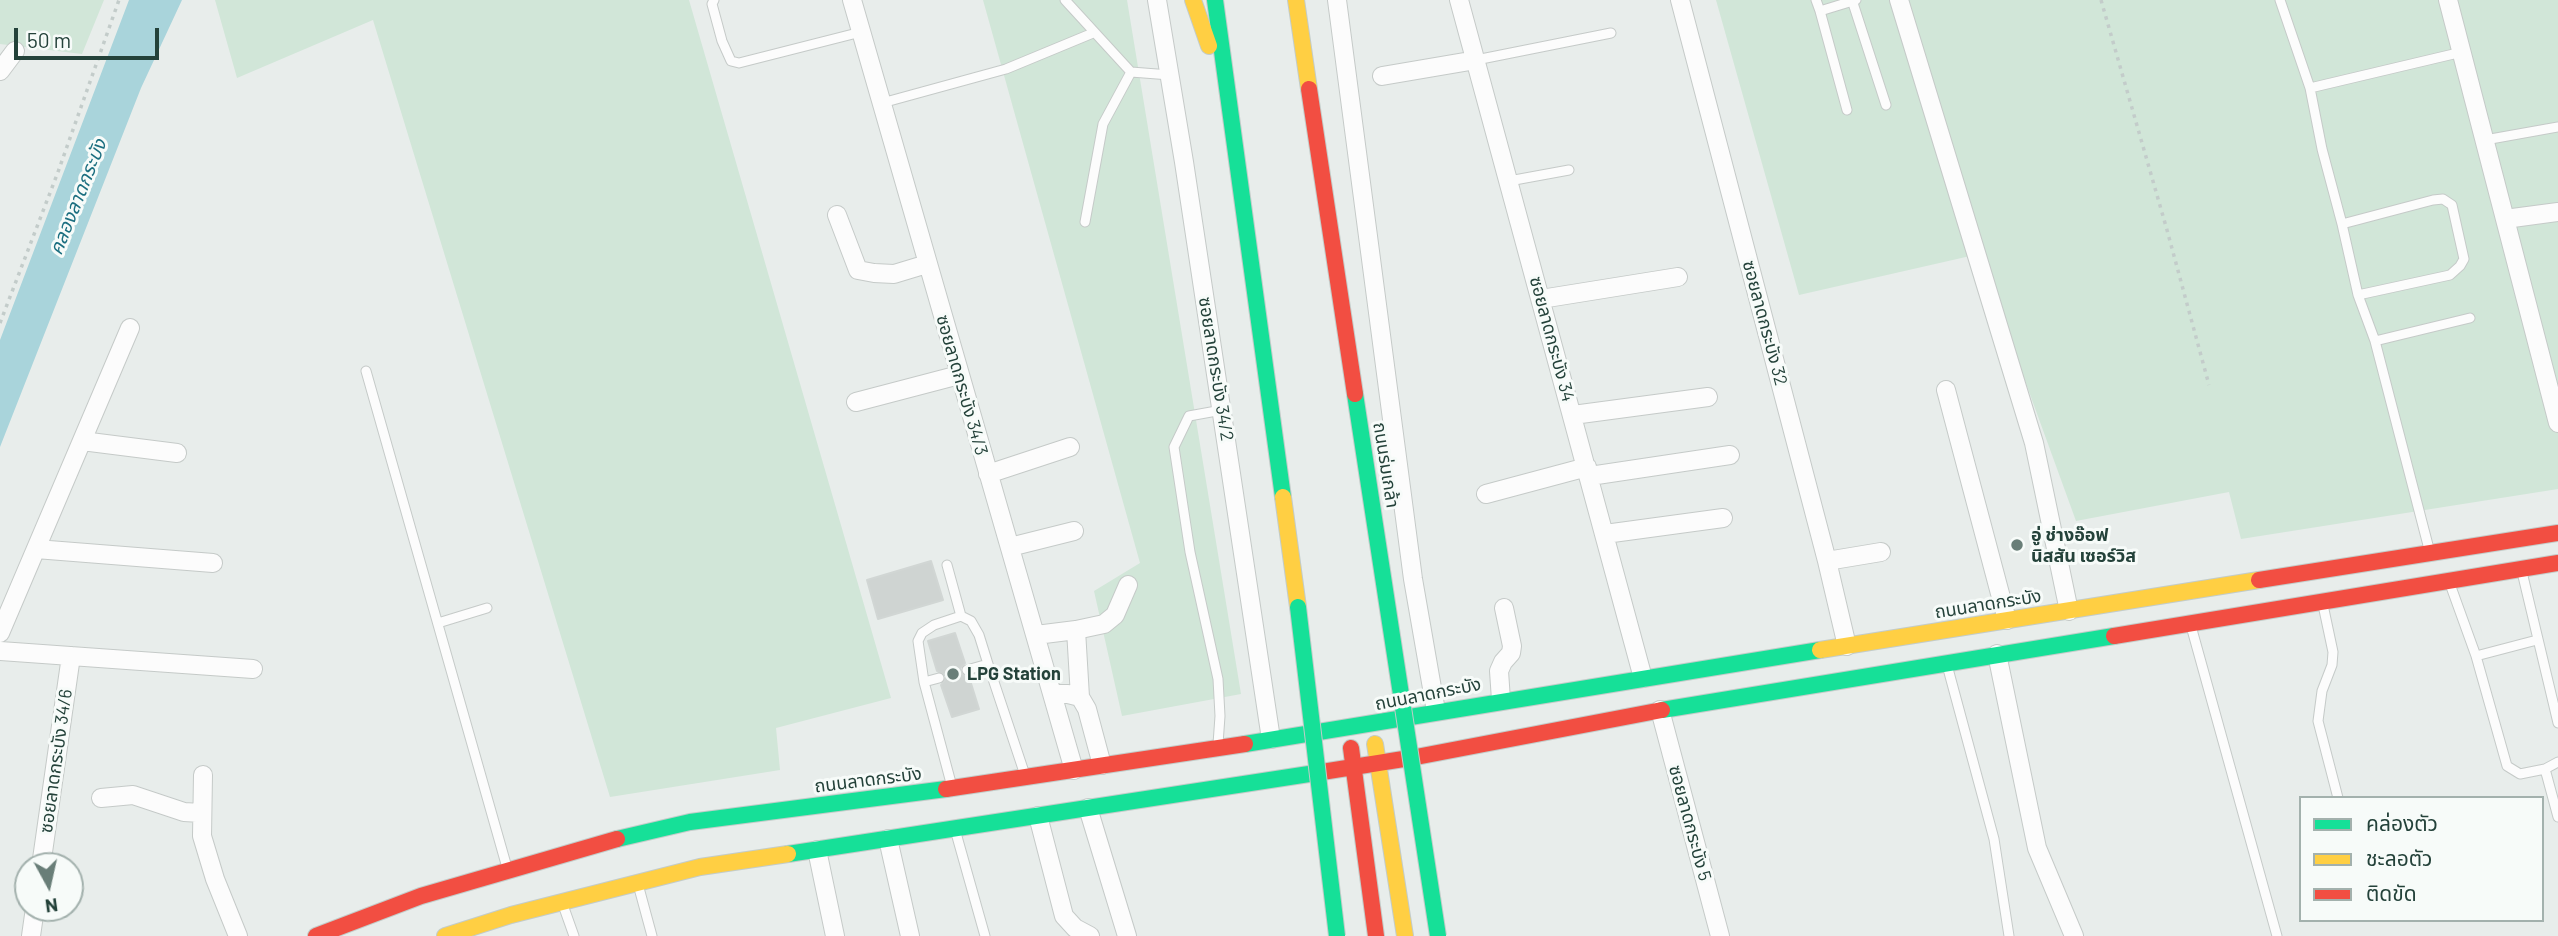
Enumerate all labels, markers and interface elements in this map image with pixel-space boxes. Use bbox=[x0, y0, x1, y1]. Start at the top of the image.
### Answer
scale bar bbox=[18, 14, 163, 58]
text: 50 m bbox=[27, 27, 71, 52]
water label: คลองลาดกระบัง bbox=[44, 136, 112, 258]
street label: ซอยลาดกระบัง 32 bbox=[1738, 258, 1792, 388]
street label: ซอยลาดกระบัง 34 bbox=[1525, 274, 1579, 404]
street label: ซอยลาดกระบัง 34/2 bbox=[1194, 295, 1238, 443]
street label: ซอยลาดกระบัง 34/3 bbox=[932, 312, 992, 458]
street label: ถนนร่มเกล้า bbox=[1369, 421, 1403, 509]
place label: อู่ ช่างอ๊อฟ นิสสัน เซอร์วิส bbox=[2031, 524, 2136, 566]
marker: อู่ ช่างอ๊อฟ นิสสัน เซอร์วิส bbox=[2009, 537, 2025, 553]
street label: ถนนลาดกระบัง bbox=[1933, 585, 2043, 623]
place label: LPG Station bbox=[967, 663, 1061, 685]
marker: LPG Station bbox=[945, 666, 961, 682]
street label: ถนนลาดกระบัง bbox=[1373, 673, 1483, 715]
street label: ซอยลาดกระบัง 34/6 bbox=[35, 688, 77, 834]
street label: ถนนลาดกระบัง bbox=[813, 763, 923, 797]
street label: ซอยลาดกระบัง 5 bbox=[1664, 763, 1716, 883]
legend bbox=[2299, 796, 2544, 922]
text: คล่องตัว bbox=[2366, 810, 2438, 835]
text: ชะลอตัว bbox=[2366, 845, 2432, 870]
north arrow bbox=[14, 852, 84, 922]
text: ติดขัด bbox=[2366, 880, 2417, 905]
text: N bbox=[44, 894, 60, 919]

